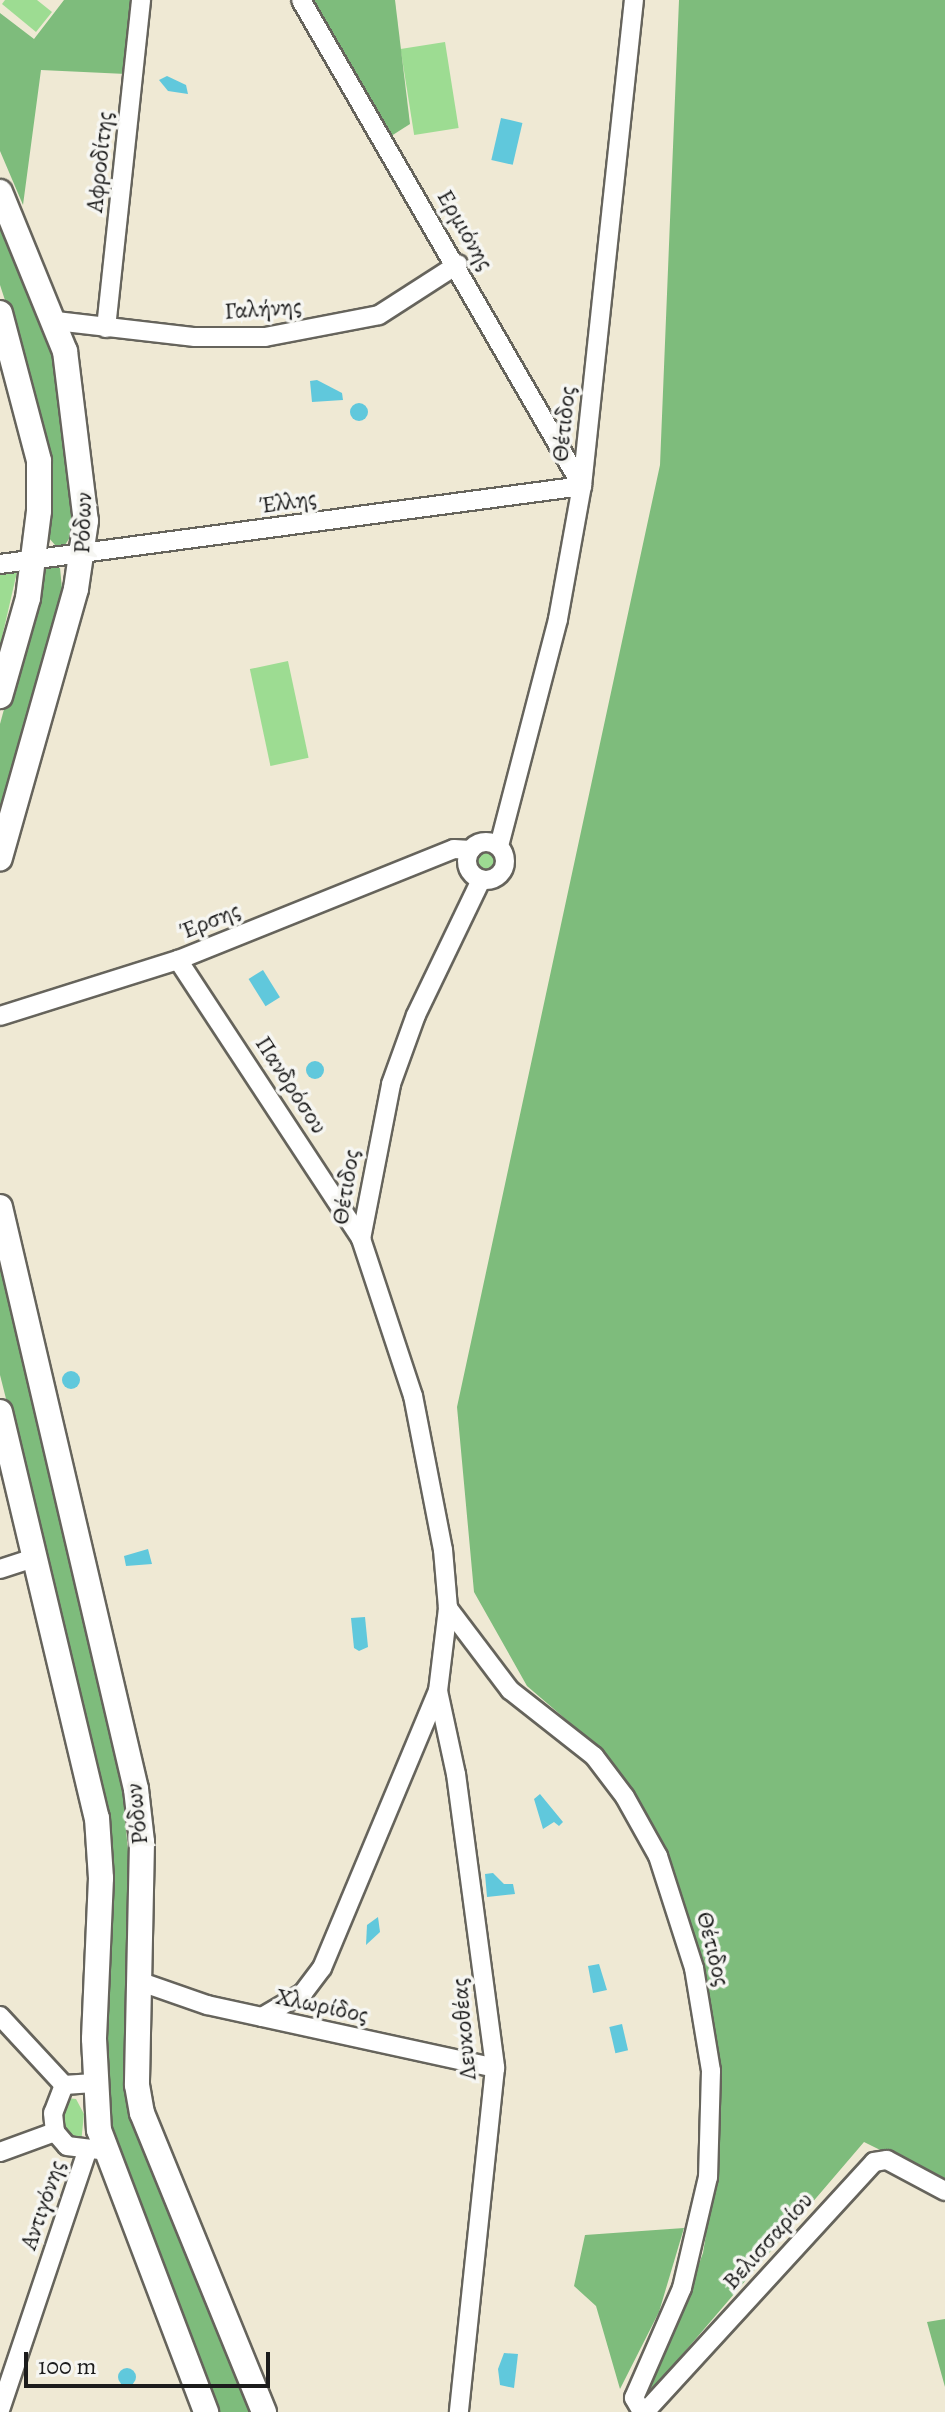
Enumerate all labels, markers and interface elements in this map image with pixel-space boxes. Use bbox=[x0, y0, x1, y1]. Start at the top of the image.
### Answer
street label: Αφροδίτης bbox=[80, 110, 120, 214]
street label: Ερμιόνης bbox=[430, 185, 500, 275]
street label: Γαλήνης bbox=[223, 292, 303, 326]
street label: Θέτιδος bbox=[546, 385, 582, 463]
street label: Έλλης bbox=[258, 484, 318, 520]
street label: Ρόδων bbox=[68, 492, 98, 554]
street label: Έρσης bbox=[176, 896, 244, 946]
street label: Πανδρόσου bbox=[249, 1031, 333, 1139]
street label: Θέτιδος bbox=[326, 1147, 366, 1227]
street label: Ρόδων bbox=[119, 1782, 155, 1846]
street label: Θέτιδος bbox=[690, 1909, 736, 1989]
street label: Λευκοθέας bbox=[445, 1977, 483, 2081]
street label: Χλωρίδος bbox=[273, 1982, 371, 2030]
street label: Αντιγόνης bbox=[14, 2157, 72, 2253]
street label: Βελισσαρίου bbox=[717, 2186, 819, 2296]
scale bar bbox=[28, 2336, 274, 2386]
text: 100 m bbox=[38, 2350, 97, 2382]

